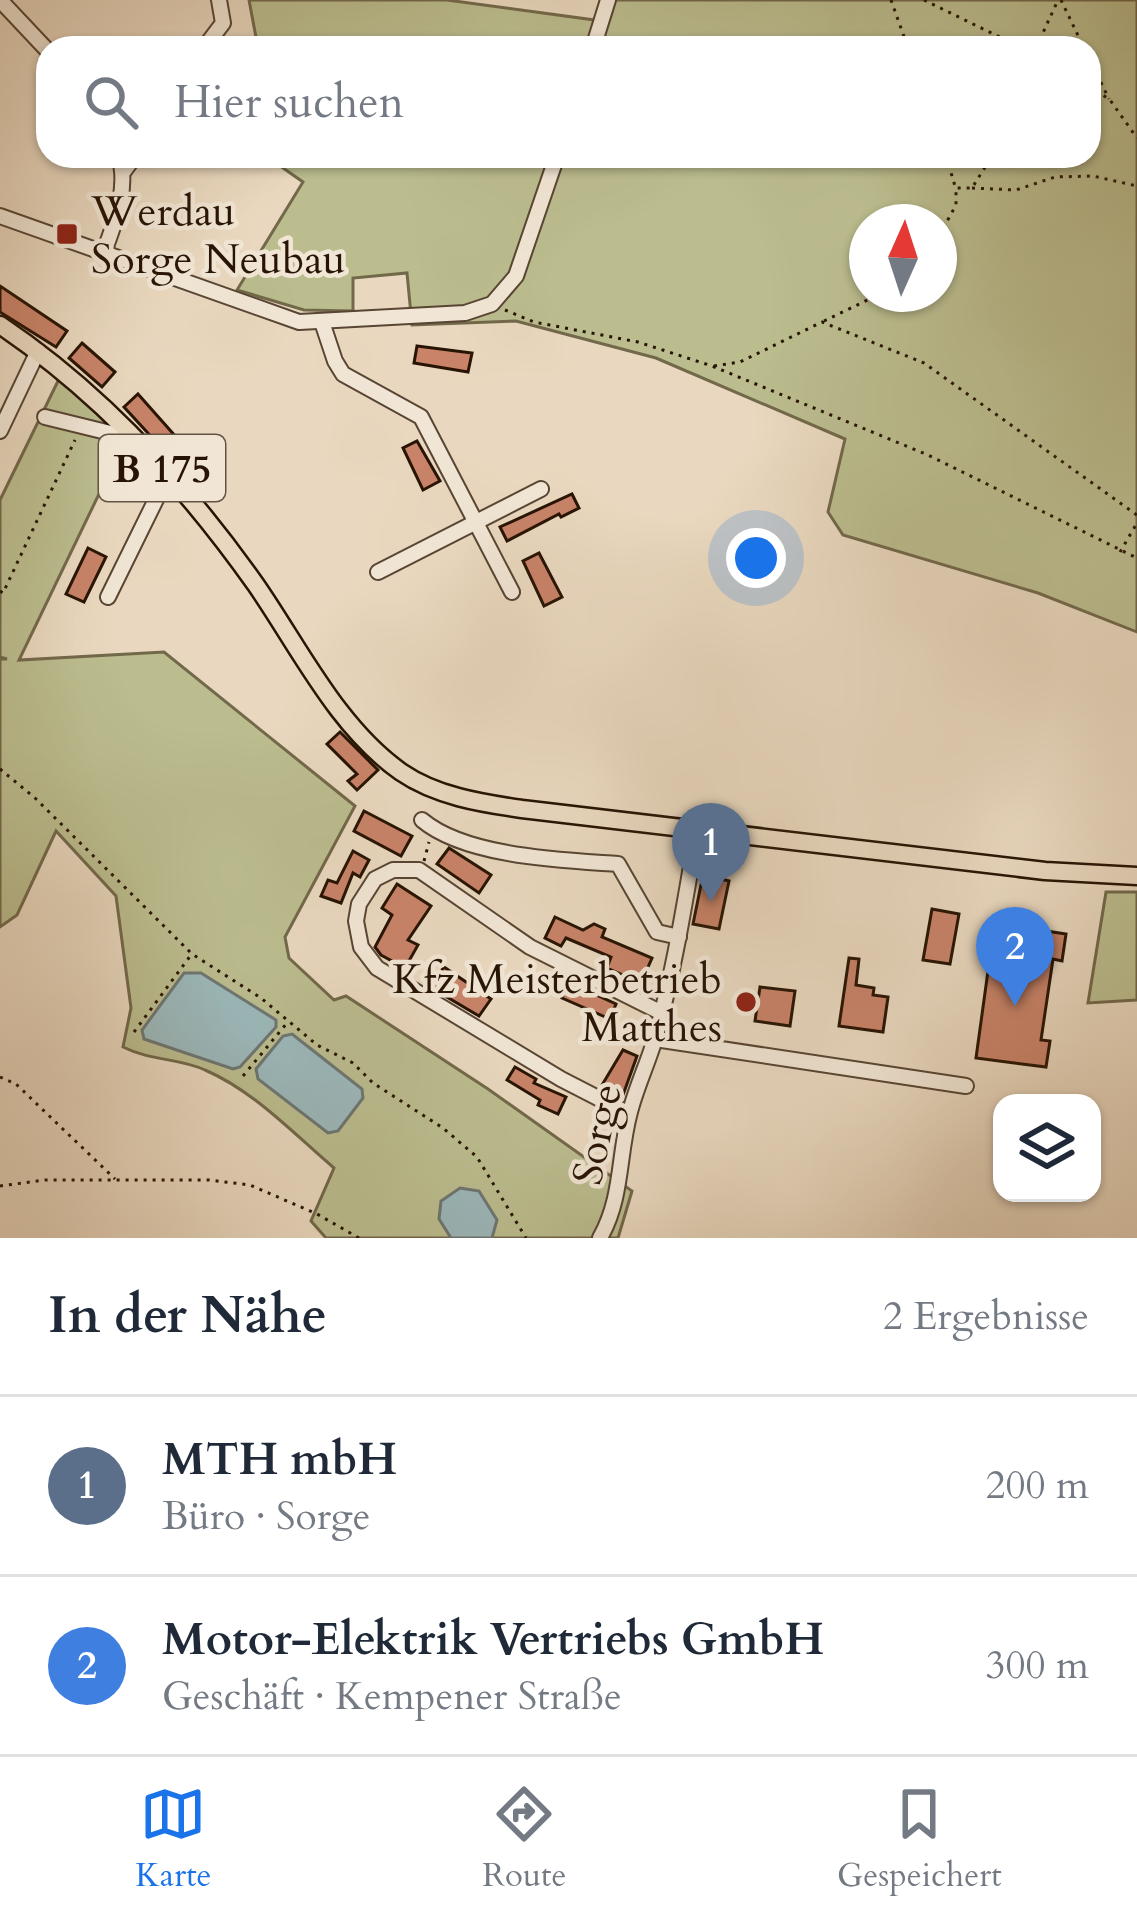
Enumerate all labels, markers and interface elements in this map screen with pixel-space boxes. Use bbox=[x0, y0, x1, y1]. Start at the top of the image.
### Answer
search box bbox=[36, 36, 1101, 168]
icon: search bbox=[78, 69, 144, 135]
text: Hier suchen bbox=[174, 72, 404, 133]
place label: Werdau Sorge Neubau bbox=[90, 183, 346, 288]
north arrow bbox=[849, 204, 957, 312]
marker: Werdau Sorge Neubau bbox=[54, 221, 80, 247]
road number: B 175 bbox=[99, 435, 225, 501]
your location bbox=[726, 528, 786, 588]
pin: 1 bbox=[672, 803, 750, 902]
pin: 2 bbox=[976, 907, 1054, 1006]
place label: Kfz Meisterbetrieb Matthes bbox=[392, 951, 722, 1056]
marker: Kfz Meisterbetrieb Matthes bbox=[733, 989, 759, 1015]
street label: Sorge bbox=[559, 1079, 636, 1190]
map controls bbox=[993, 1094, 1101, 1202]
button: layers bbox=[993, 1094, 1101, 1202]
text: In der Nähe bbox=[48, 1281, 327, 1351]
text: 2 Ergebnisse bbox=[883, 1290, 1089, 1343]
text: MTH mbH bbox=[162, 1429, 397, 1490]
text: 1 bbox=[77, 1459, 97, 1512]
text: 200 m bbox=[986, 1459, 1089, 1512]
text: Büro · Sorge bbox=[162, 1490, 370, 1543]
text: Motor-Elektrik Vertriebs GmbH bbox=[162, 1609, 824, 1670]
text: 2 bbox=[77, 1639, 97, 1692]
text: 300 m bbox=[986, 1639, 1089, 1692]
text: Geschäft · Kempener Straße bbox=[162, 1670, 622, 1723]
tab: Karte bbox=[135, 1781, 212, 1898]
tab: Route bbox=[482, 1781, 566, 1898]
tab: Gespeichert bbox=[837, 1781, 1002, 1898]

